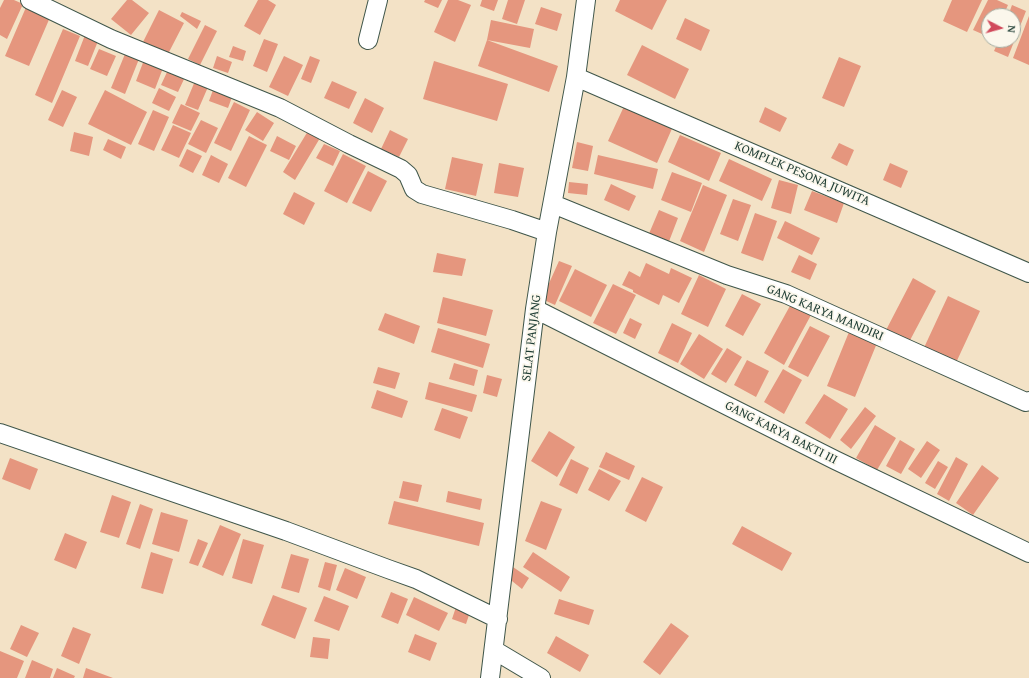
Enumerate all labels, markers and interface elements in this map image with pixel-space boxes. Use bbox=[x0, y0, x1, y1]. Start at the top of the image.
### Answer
north arrow bbox=[981, 8, 1021, 48]
text: N bbox=[1004, 25, 1020, 34]
street label: KOMPLEK PESONA JUWITA bbox=[732, 138, 872, 210]
street label: GANG KARYA MANDIRI bbox=[764, 281, 886, 345]
street label: SELAT PANJANG bbox=[519, 294, 545, 382]
street label: GANG KARYA BAKTI III bbox=[722, 398, 840, 468]

